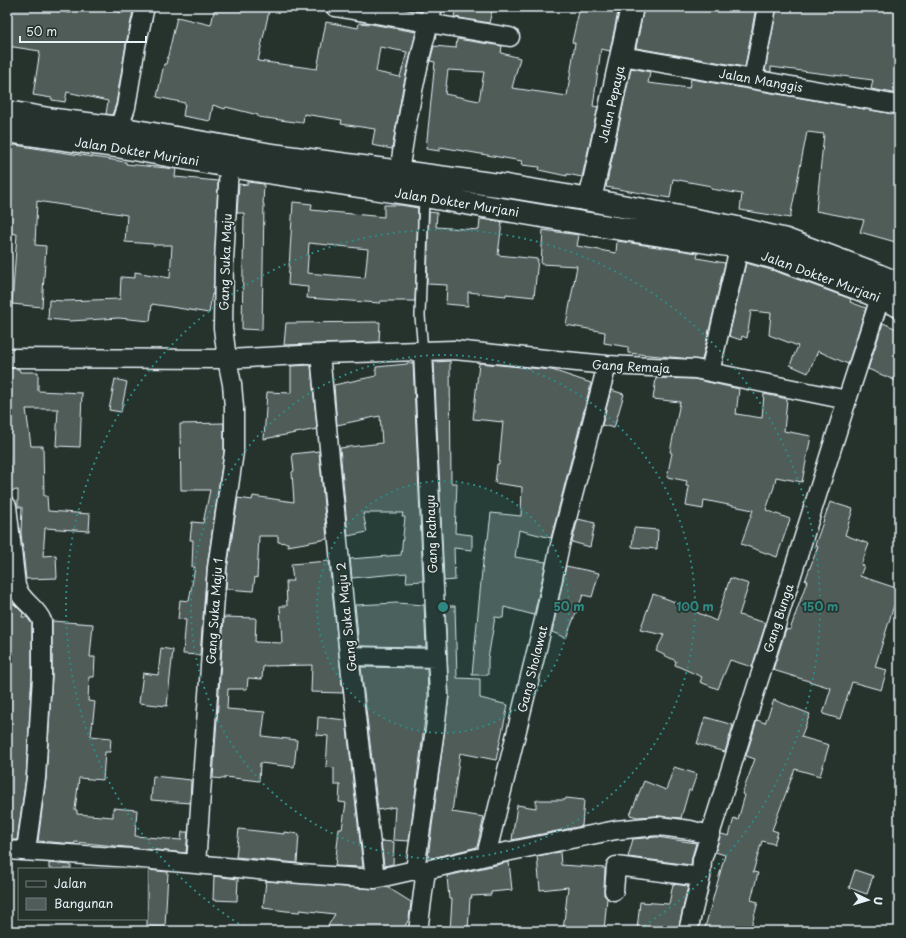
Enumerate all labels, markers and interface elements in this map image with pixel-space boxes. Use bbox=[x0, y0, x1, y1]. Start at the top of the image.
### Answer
scale bar bbox=[20, 18, 146, 44]
text: 50 m bbox=[26, 22, 57, 40]
street label: Jalan Pepaya bbox=[593, 63, 629, 144]
street label: Jalan Manggis bbox=[718, 64, 805, 96]
street label: Jalan Dokter Murjani bbox=[74, 132, 200, 170]
street label: Jalan Dokter Murjani bbox=[394, 183, 520, 221]
street label: Gang Suka Maju bbox=[214, 213, 236, 311]
street label: Jalan Dokter Murjani bbox=[759, 246, 883, 306]
street label: Gang Remaja bbox=[591, 355, 671, 377]
street label: Gang Rahayu bbox=[421, 494, 441, 574]
street label: Gang Suka Maju 1 bbox=[201, 557, 227, 665]
street label: Gang Suka Maju 2 bbox=[331, 561, 361, 673]
street label: Gang Bunga bbox=[758, 581, 798, 655]
text: 50 m bbox=[553, 597, 585, 615]
text: 100 m bbox=[676, 597, 714, 615]
text: 150 m bbox=[802, 597, 838, 615]
centre of rings bbox=[436, 600, 450, 614]
street label: Gang Sholawat bbox=[513, 624, 552, 714]
legend bbox=[18, 868, 148, 920]
text: Jalan bbox=[54, 874, 87, 892]
north arrow bbox=[848, 880, 888, 920]
text: Bangunan bbox=[54, 894, 113, 912]
text: U bbox=[870, 896, 887, 906]

